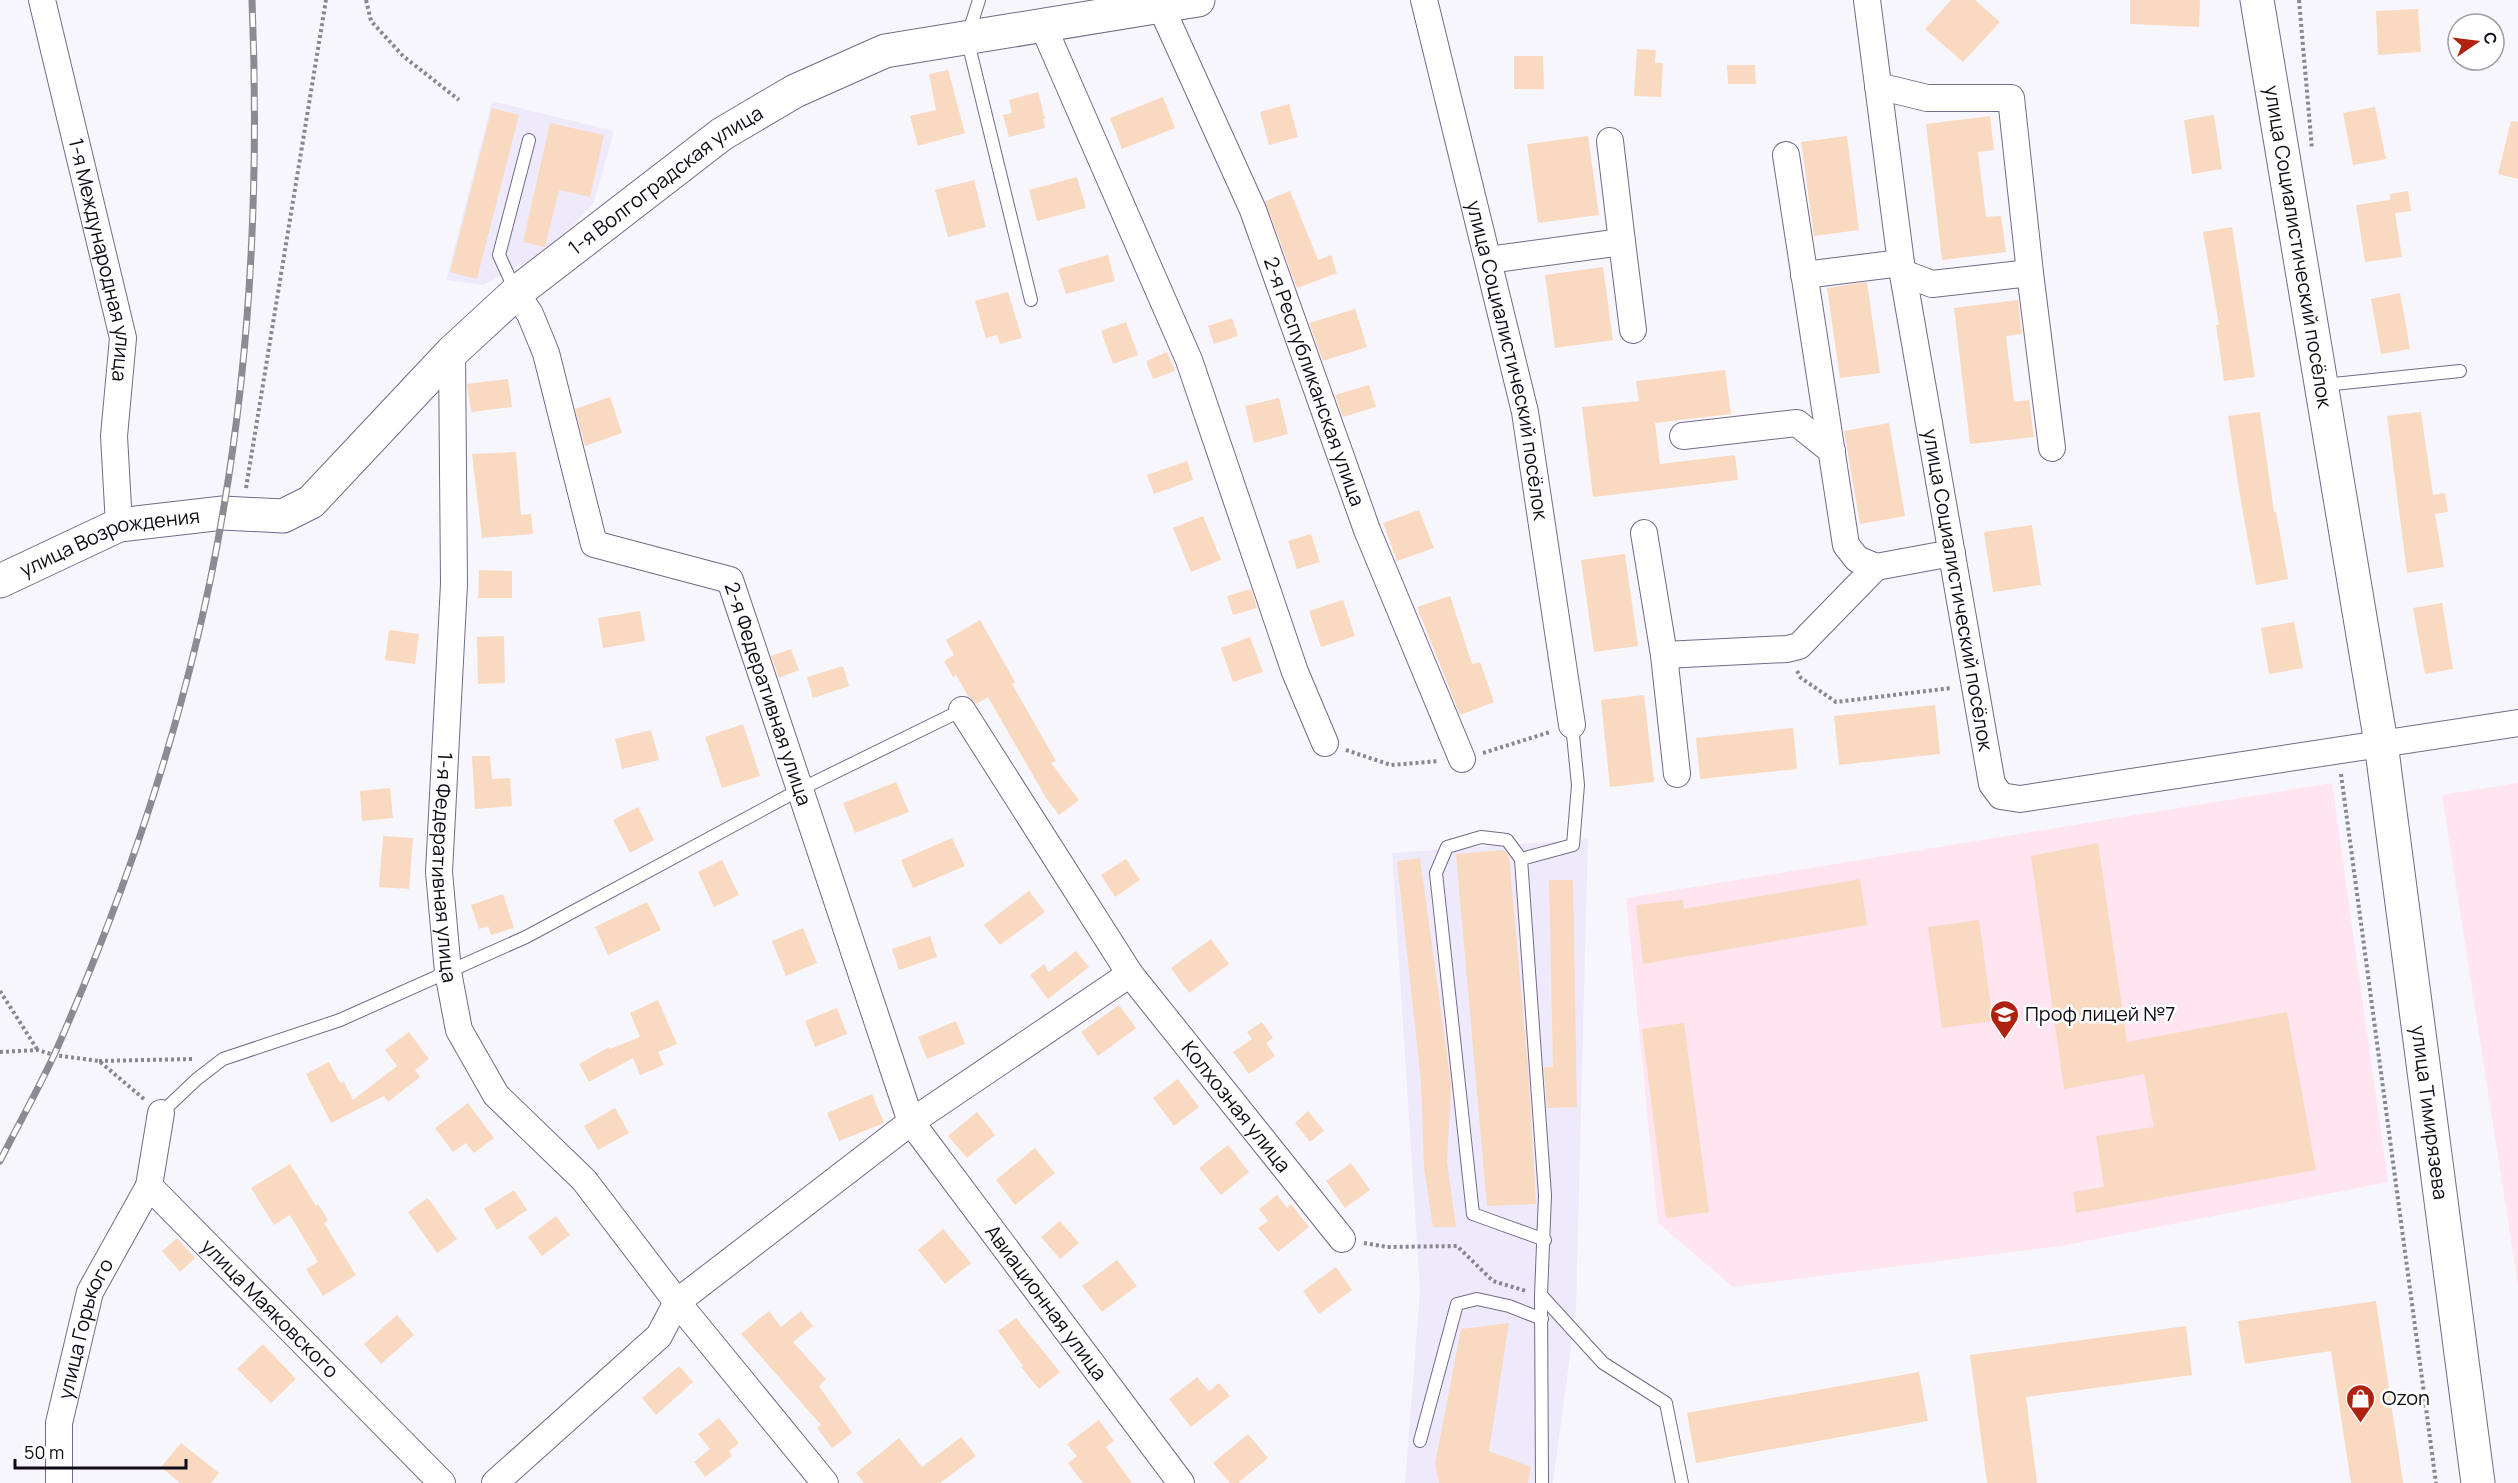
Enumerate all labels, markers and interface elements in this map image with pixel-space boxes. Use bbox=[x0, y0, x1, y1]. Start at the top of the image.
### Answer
north arrow bbox=[2446, 12, 2506, 72]
text: С bbox=[2478, 30, 2503, 47]
street label: улица Социалистический посёлок bbox=[2258, 83, 2339, 411]
street label: 1-я Волгоградская улица bbox=[563, 99, 768, 261]
street label: 1-я Международная улица bbox=[63, 135, 137, 383]
street label: улица Социалистический посёлок bbox=[1461, 197, 1555, 523]
street label: 2-я Республиканская улица bbox=[1258, 253, 1371, 510]
street label: улица Социалистический посёлок bbox=[1917, 427, 2000, 754]
street label: улица Возрождения bbox=[15, 502, 201, 583]
street label: 2-я Федеративная улица bbox=[719, 578, 818, 809]
street label: 1-я Федеративная улица bbox=[426, 752, 464, 985]
school or university icon: Проф лицей №7 bbox=[1988, 998, 2020, 1040]
place label: Проф лицей №7 bbox=[2025, 1000, 2175, 1027]
street label: улица Тимирязева bbox=[2405, 1024, 2455, 1201]
street label: Колхозная улица bbox=[1176, 1035, 1297, 1178]
street label: Авиационная улица bbox=[979, 1219, 1114, 1386]
street label: улица Маяковского bbox=[195, 1233, 345, 1384]
street label: улица Горького bbox=[51, 1253, 119, 1402]
shop icon: Ozon bbox=[2345, 1382, 2377, 1424]
place label: Ozon bbox=[2382, 1384, 2430, 1411]
scale bar bbox=[15, 1432, 186, 1470]
text: 50 m bbox=[24, 1440, 64, 1464]

